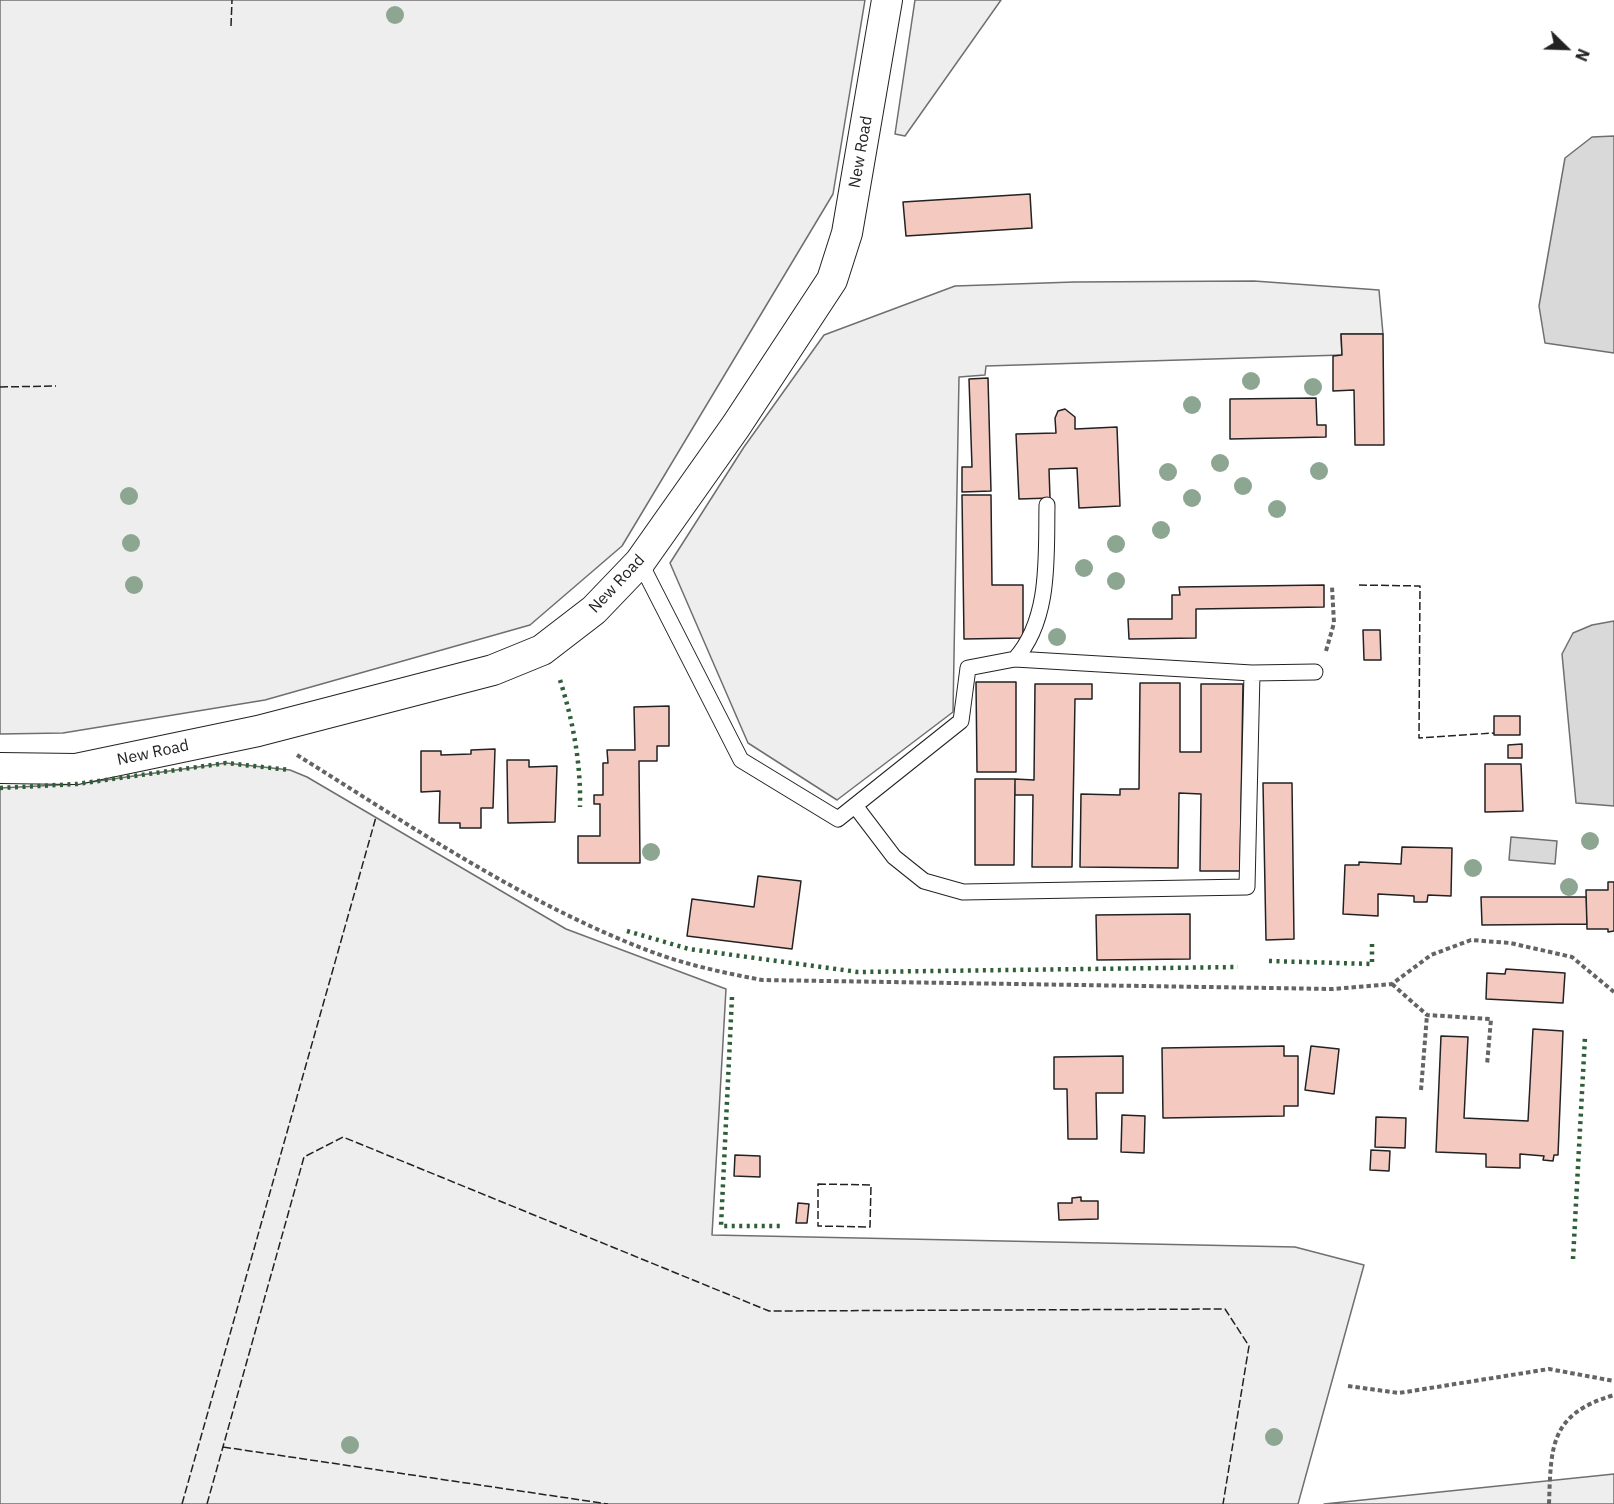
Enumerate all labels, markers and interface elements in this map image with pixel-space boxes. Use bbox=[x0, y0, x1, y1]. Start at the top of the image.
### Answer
north arrow bbox=[1536, 18, 1596, 78]
text: N bbox=[1571, 46, 1594, 64]
street label: New Road bbox=[845, 114, 877, 190]
street label: New Road bbox=[585, 551, 649, 617]
street label: New Road bbox=[115, 736, 191, 770]

